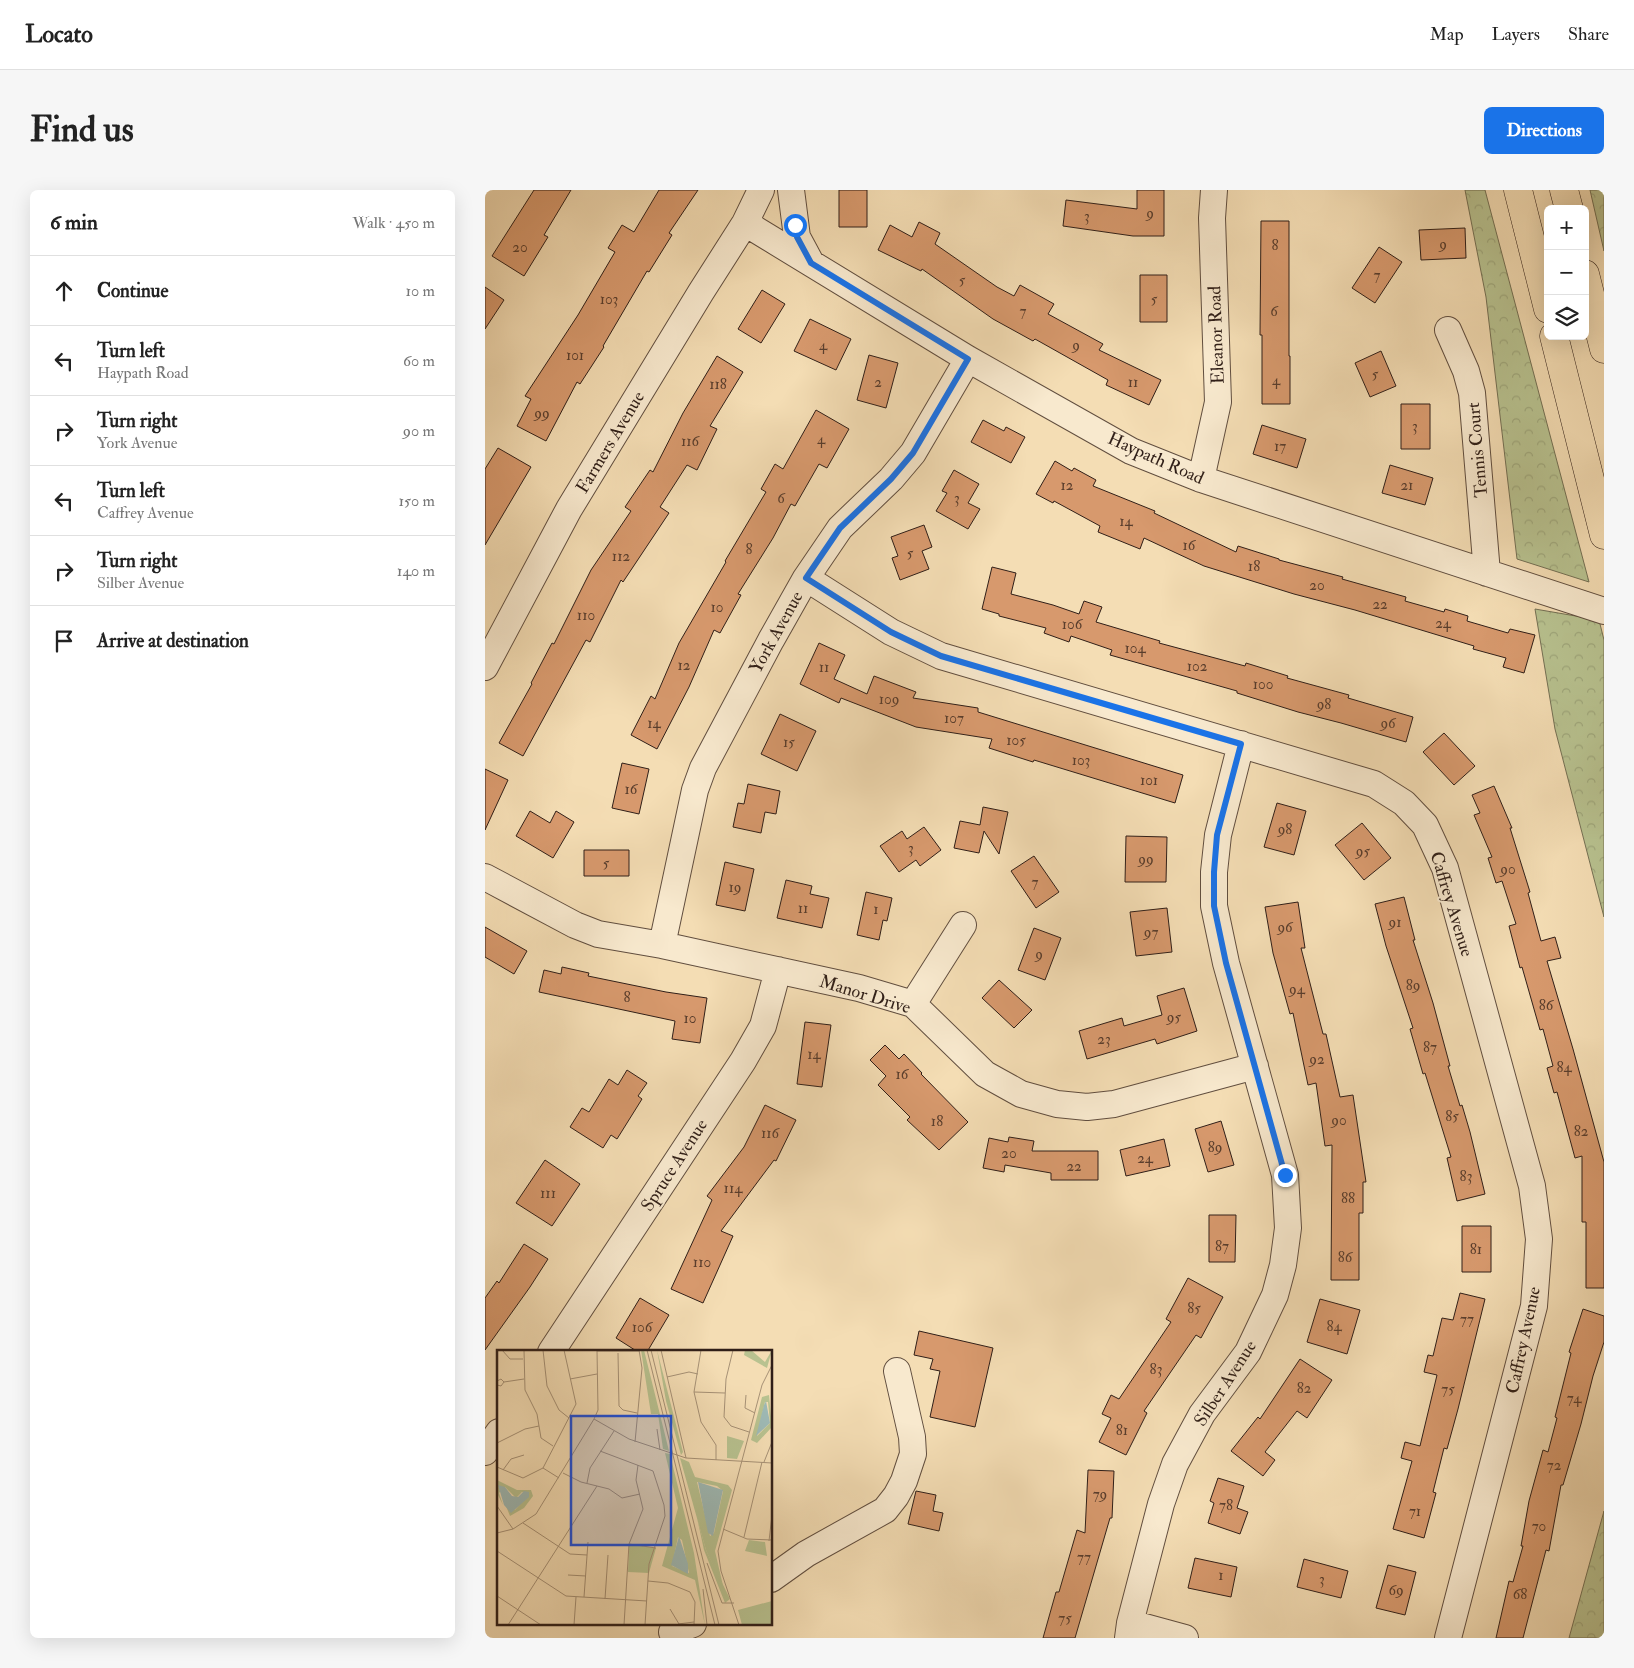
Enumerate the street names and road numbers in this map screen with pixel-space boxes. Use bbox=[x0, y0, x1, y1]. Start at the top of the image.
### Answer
street label: Eleanor Road bbox=[1203, 285, 1230, 385]
street label: Farmers Avenue bbox=[571, 387, 650, 498]
street label: Tennis Court bbox=[1462, 401, 1493, 499]
street label: Haypath Road bbox=[1104, 427, 1208, 490]
street label: York Avenue bbox=[744, 587, 809, 677]
street label: Caffrey Avenue bbox=[1425, 849, 1479, 960]
street label: Manor Drive bbox=[816, 970, 914, 1019]
street label: Spruce Avenue bbox=[636, 1114, 713, 1216]
street label: Caffrey Avenue bbox=[1501, 1284, 1546, 1396]
street label: Silber Avenue bbox=[1189, 1335, 1262, 1431]

